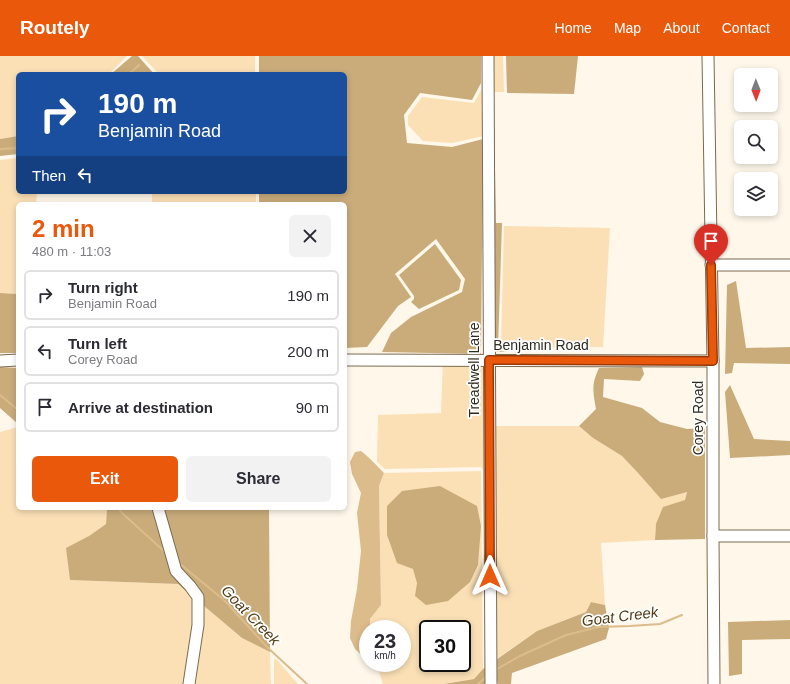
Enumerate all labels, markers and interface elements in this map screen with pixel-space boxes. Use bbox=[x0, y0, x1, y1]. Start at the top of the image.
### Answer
text: Routely bbox=[20, 17, 90, 38]
text: Home bbox=[555, 20, 592, 36]
text: Map bbox=[614, 20, 641, 36]
text: About bbox=[663, 20, 700, 36]
text: Contact bbox=[722, 20, 770, 36]
north arrow bbox=[734, 68, 778, 112]
map controls bbox=[734, 68, 778, 216]
icon: right bbox=[32, 88, 84, 140]
text: 190 m bbox=[98, 88, 177, 119]
button: search bbox=[734, 120, 778, 164]
text: Benjamin Road bbox=[98, 121, 221, 141]
icon: left bbox=[74, 164, 96, 186]
text: Then bbox=[32, 167, 66, 184]
button: layers bbox=[734, 172, 778, 216]
text: 2 min bbox=[32, 215, 95, 242]
button: close bbox=[289, 215, 331, 257]
pin bbox=[694, 224, 728, 265]
icon: arrive bbox=[700, 230, 722, 252]
text: 480 m · 11:03 bbox=[32, 244, 111, 259]
text: Turn right bbox=[68, 279, 138, 296]
icon: right bbox=[34, 284, 56, 306]
text: 190 m bbox=[287, 287, 329, 304]
text: Benjamin Road bbox=[68, 296, 157, 311]
street label: Treadwell Lane bbox=[466, 322, 482, 418]
text: Turn left bbox=[68, 335, 127, 352]
street label: Benjamin Road bbox=[493, 337, 589, 353]
icon: left bbox=[34, 340, 56, 362]
text: 200 m bbox=[287, 343, 329, 360]
text: Corey Road bbox=[68, 352, 137, 367]
street label: Corey Road bbox=[690, 381, 706, 455]
icon: arrive bbox=[34, 396, 56, 418]
text: Arrive at destination bbox=[68, 399, 213, 416]
text: 90 m bbox=[296, 399, 329, 416]
button: Exit bbox=[32, 456, 178, 502]
button: Share bbox=[186, 456, 331, 502]
position arrow bbox=[469, 555, 511, 597]
water label: Goat Creek bbox=[218, 582, 285, 650]
water label: Goat Creek bbox=[581, 603, 661, 629]
speed limit sign: 30 bbox=[419, 620, 471, 672]
text: 23 bbox=[374, 630, 396, 652]
text: km/h bbox=[374, 650, 396, 661]

